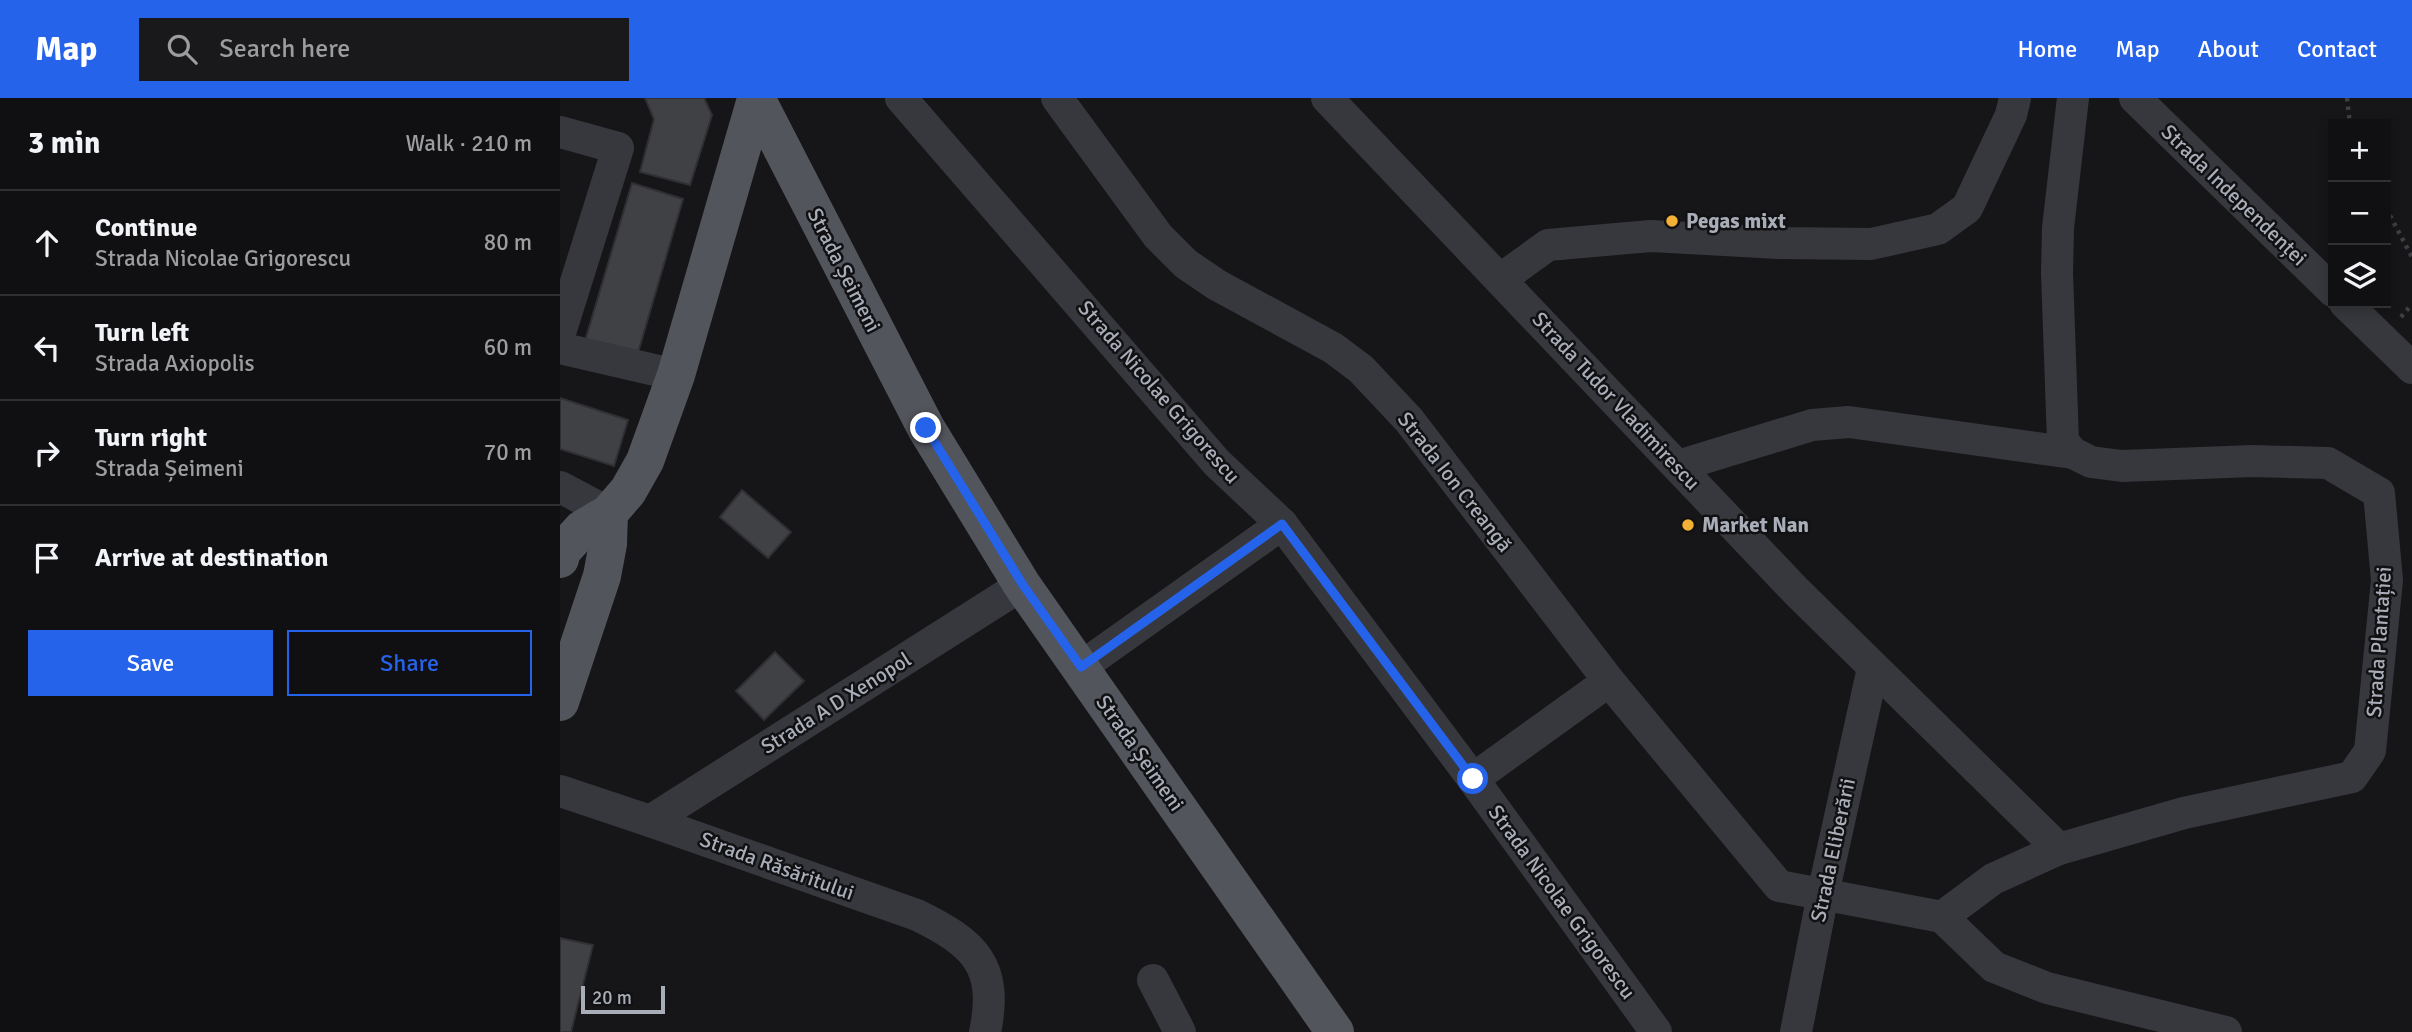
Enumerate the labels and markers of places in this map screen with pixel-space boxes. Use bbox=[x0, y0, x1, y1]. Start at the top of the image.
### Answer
place label: Pegas mixt bbox=[1686, 208, 1786, 234]
marker: Pegas mixt bbox=[1664, 213, 1680, 229]
place label: Market Nan bbox=[1702, 512, 1809, 538]
marker: Market Nan bbox=[1680, 517, 1696, 533]

